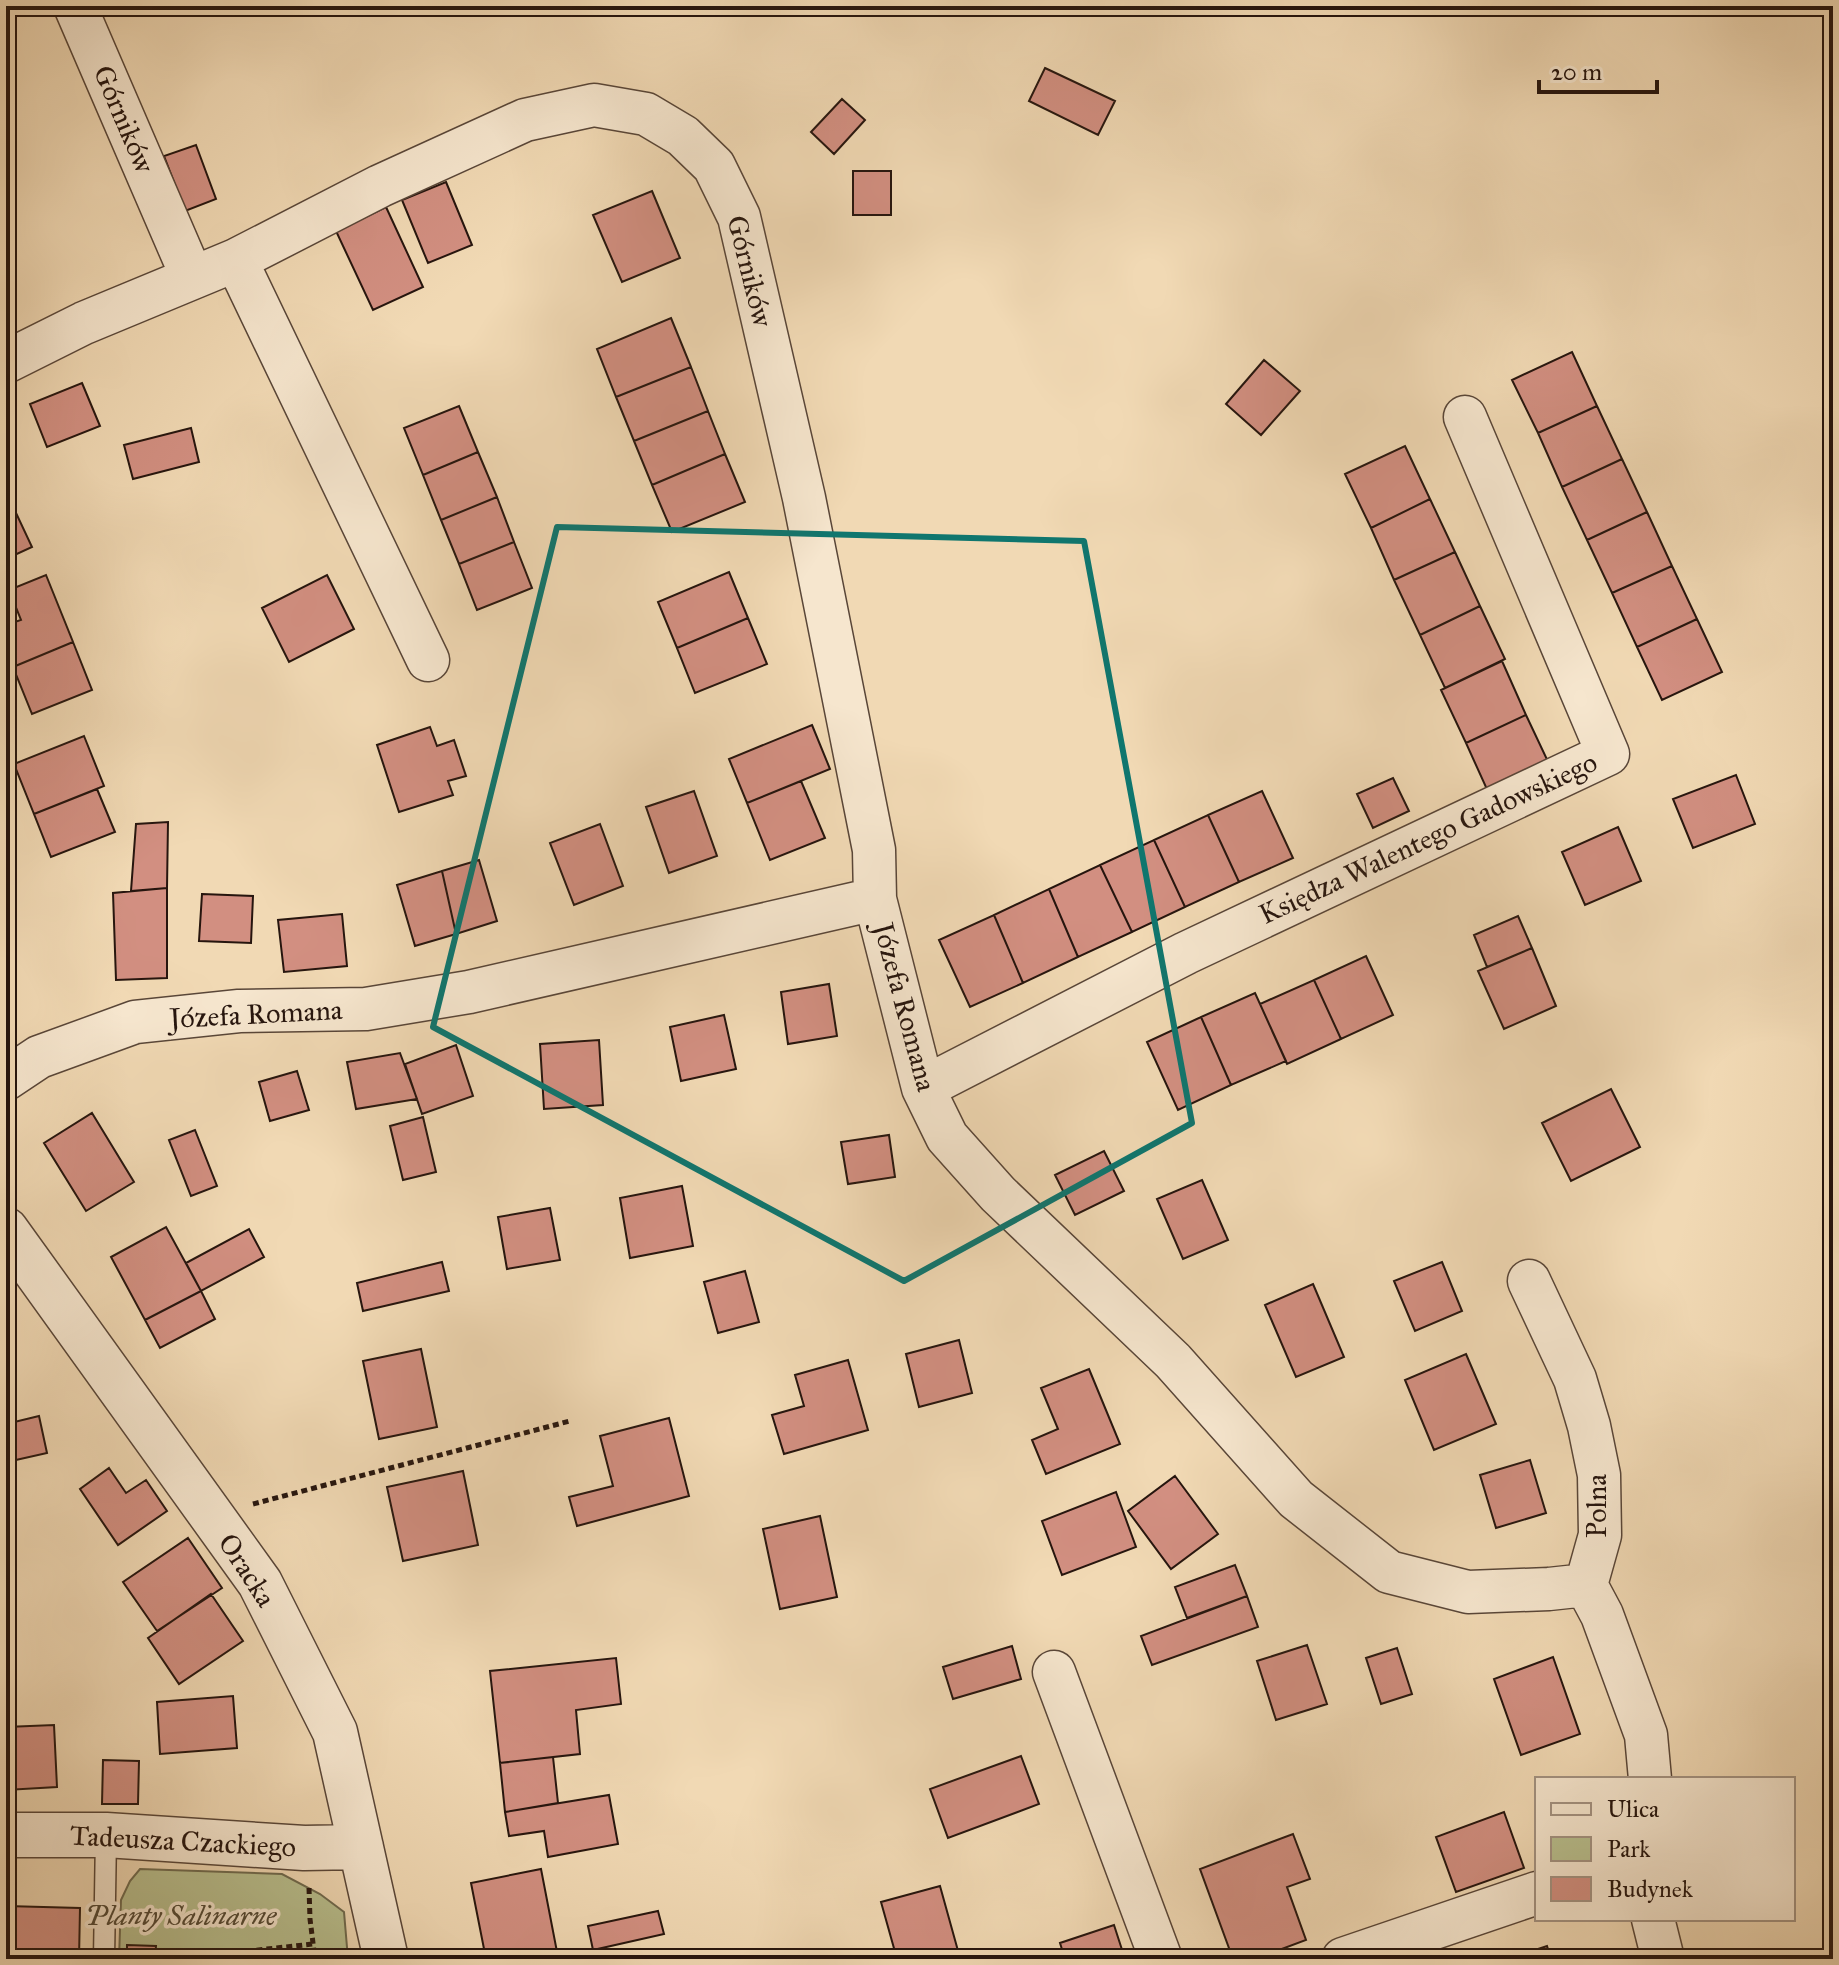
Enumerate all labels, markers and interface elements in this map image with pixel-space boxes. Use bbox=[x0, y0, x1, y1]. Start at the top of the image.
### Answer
scale bar bbox=[1539, 44, 1657, 94]
text: 20 m bbox=[1551, 57, 1602, 87]
street label: Górników bbox=[86, 60, 163, 179]
street label: Górników bbox=[719, 212, 781, 331]
street label: Księdza Walentego Gadowskiego bbox=[1253, 744, 1603, 932]
street label: Józefa Romana bbox=[865, 916, 944, 1095]
street label: Józefa Romana bbox=[166, 992, 343, 1036]
street label: Polna bbox=[1579, 1474, 1614, 1538]
street label: Oracka bbox=[210, 1527, 284, 1613]
legend bbox=[1535, 1777, 1795, 1921]
text: Ulica bbox=[1607, 1794, 1660, 1824]
street label: Tadeusza Czackiego bbox=[69, 1818, 297, 1864]
text: Park bbox=[1607, 1834, 1651, 1864]
text: Budynek bbox=[1607, 1874, 1694, 1904]
park label: Planty Salinarne bbox=[86, 1898, 277, 1933]

